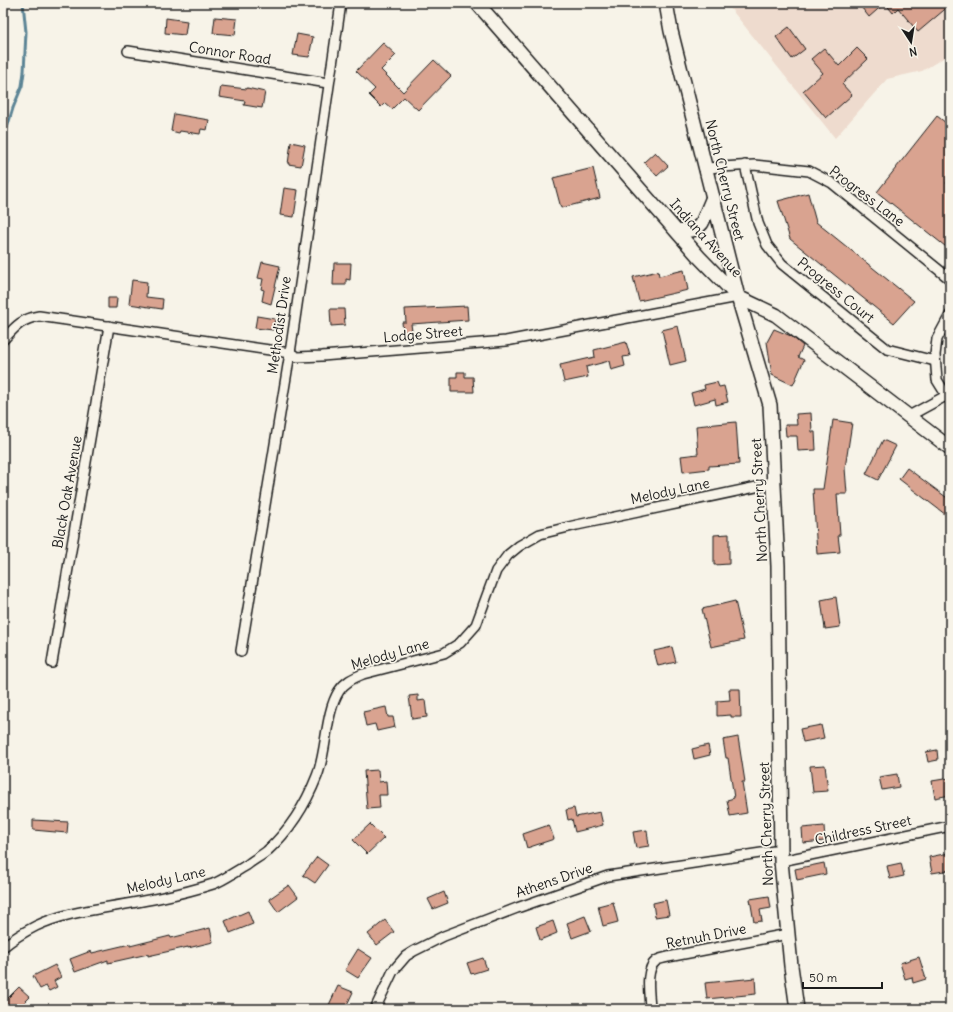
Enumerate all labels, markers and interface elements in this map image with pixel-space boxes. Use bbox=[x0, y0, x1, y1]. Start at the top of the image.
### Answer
north arrow bbox=[891, 22, 931, 62]
street label: Connor Road bbox=[188, 38, 272, 68]
text: N bbox=[908, 44, 918, 59]
street label: North Cherry Street bbox=[701, 118, 749, 243]
street label: Progress Lane bbox=[826, 162, 908, 230]
street label: Indiana Avenue bbox=[666, 195, 746, 281]
street label: Progress Court bbox=[794, 253, 878, 327]
street label: Methodist Drive bbox=[263, 275, 295, 375]
street label: Lodge Street bbox=[383, 322, 464, 346]
street label: Black Oak Avenue bbox=[48, 434, 86, 550]
street label: North Cherry Street bbox=[747, 437, 771, 562]
street label: Melody Lane bbox=[629, 474, 711, 508]
street label: Melody Lane bbox=[349, 634, 431, 674]
street label: North Cherry Street bbox=[755, 761, 777, 886]
street label: Childress Street bbox=[813, 811, 913, 849]
street label: Athens Drive bbox=[513, 858, 595, 902]
street label: Melody Lane bbox=[125, 862, 207, 898]
street label: Retnuh Drive bbox=[664, 919, 748, 953]
scale bar bbox=[803, 964, 882, 990]
text: 50 m bbox=[809, 970, 838, 985]

